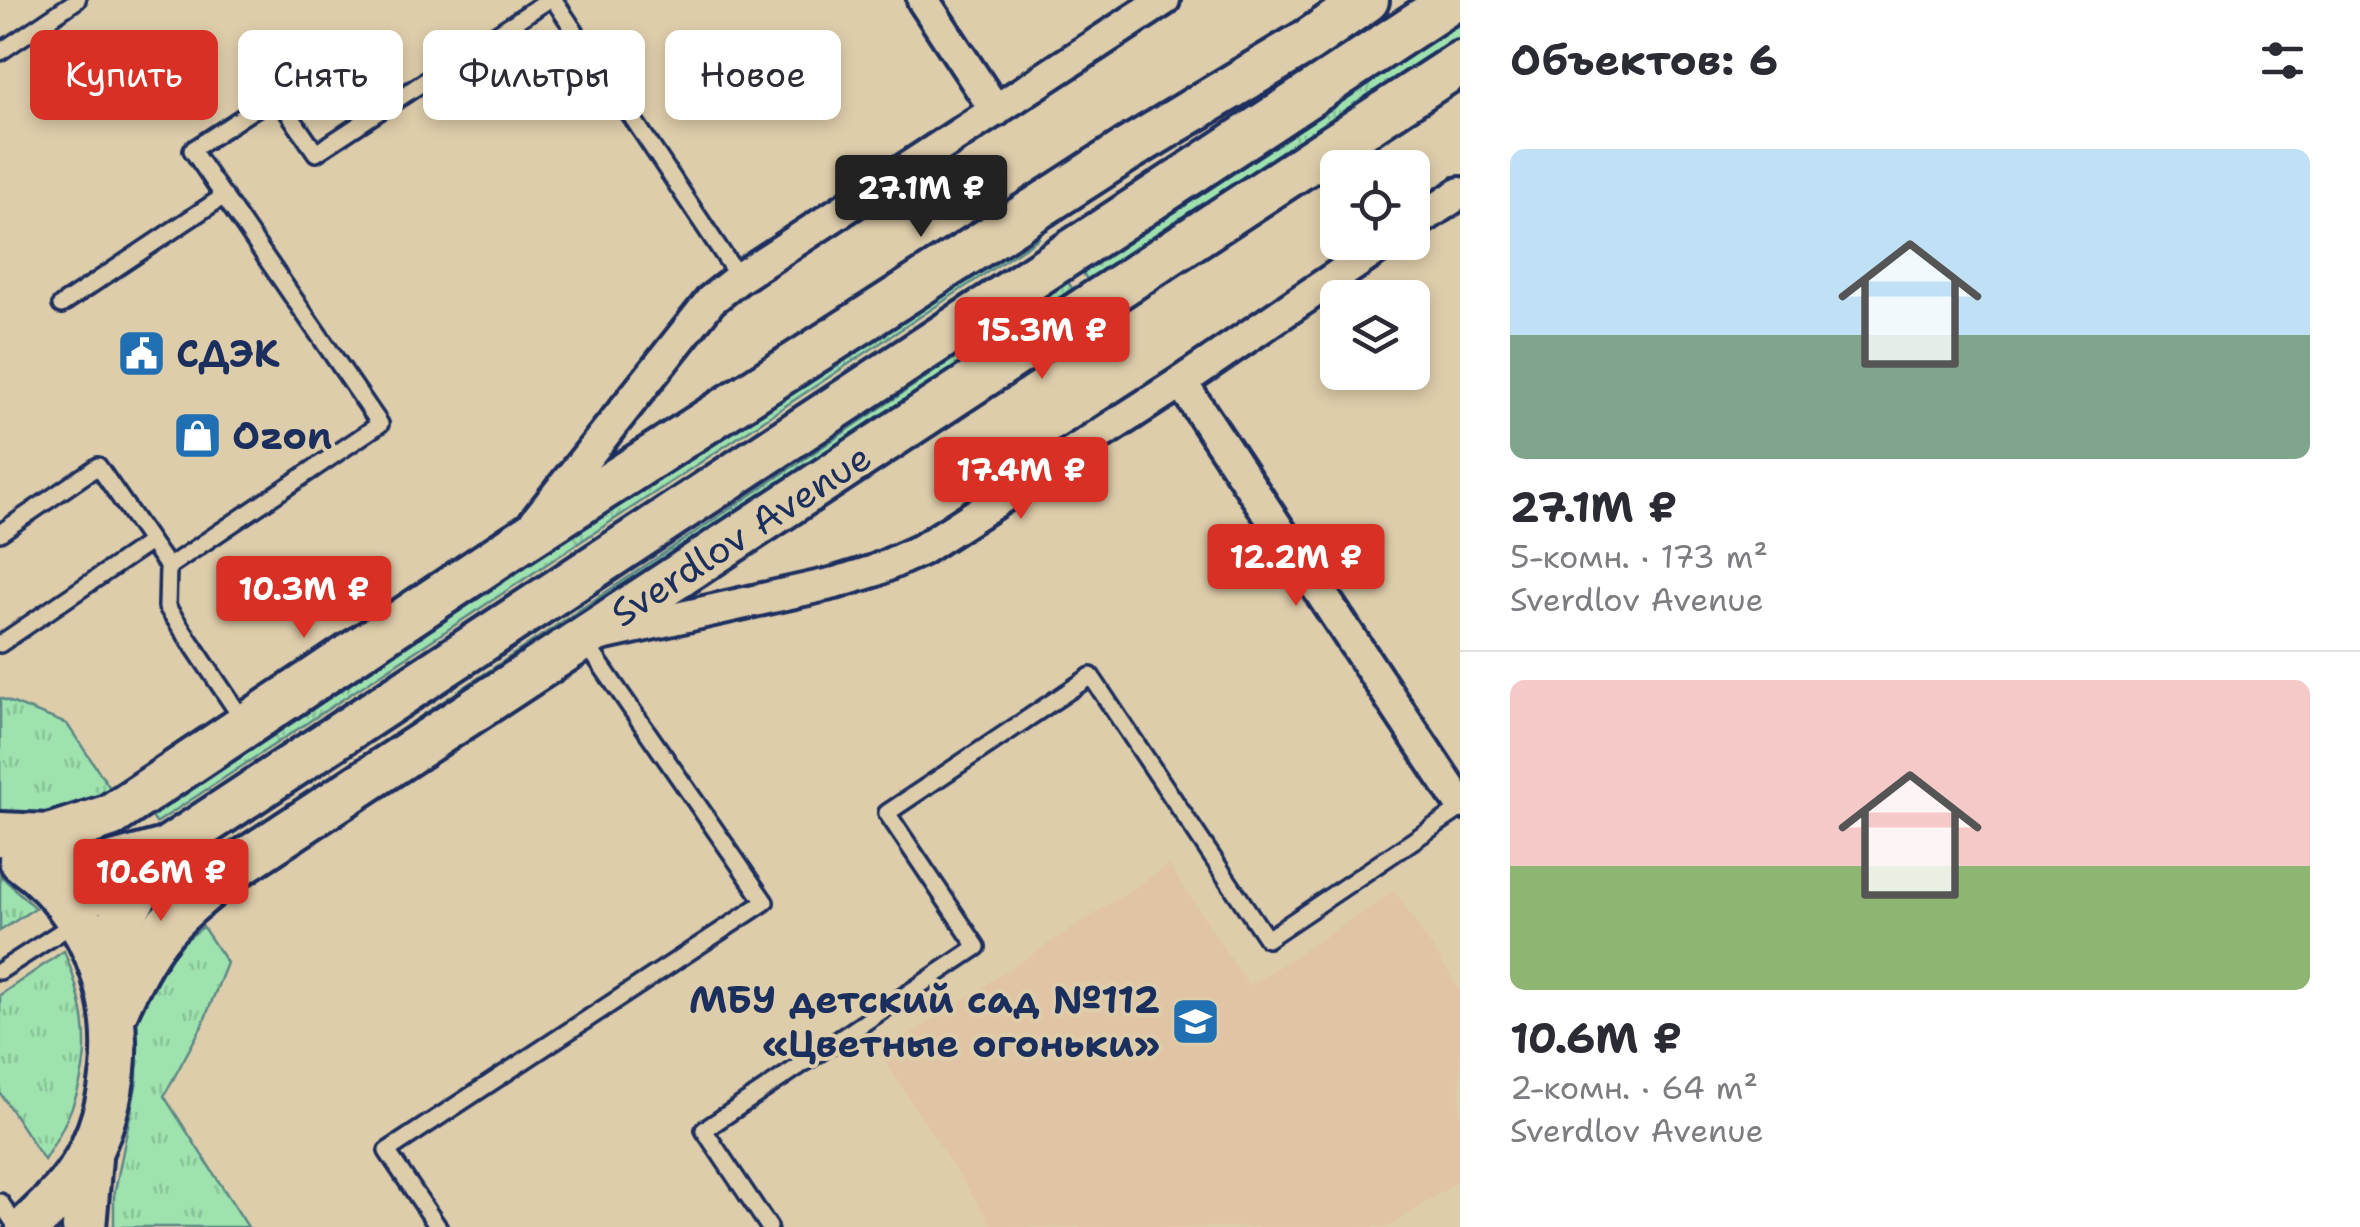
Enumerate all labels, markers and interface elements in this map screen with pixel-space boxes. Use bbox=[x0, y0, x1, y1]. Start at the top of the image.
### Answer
chip: Купить bbox=[30, 30, 218, 120]
chip: Снять bbox=[238, 30, 403, 120]
chip: Фильтры bbox=[423, 30, 645, 120]
chip: Новое bbox=[665, 30, 841, 120]
text: Объектов: 6 bbox=[1510, 32, 1778, 88]
icon: filters bbox=[2255, 33, 2310, 88]
map controls bbox=[1320, 150, 1430, 390]
button: locate bbox=[1320, 150, 1430, 260]
pin: 27.1M ₽ bbox=[829, 155, 1013, 240]
text: 27.1M ₽ bbox=[857, 166, 985, 209]
icon: home bbox=[1820, 214, 2000, 394]
button: layers bbox=[1320, 280, 1430, 390]
pin: 15.3M ₽ bbox=[950, 297, 1134, 382]
text: 15.3M ₽ bbox=[977, 308, 1107, 351]
public building icon: СДЭК bbox=[115, 328, 167, 380]
place label: СДЭК bbox=[176, 328, 280, 379]
shop icon: Ozon bbox=[171, 410, 223, 462]
place label: Ozon bbox=[232, 410, 332, 461]
street label: Sverdlov Avenue bbox=[601, 431, 881, 638]
pin: 17.4M ₽ bbox=[929, 437, 1113, 522]
text: 17.4M ₽ bbox=[956, 448, 1086, 491]
text: 27.1M ₽ bbox=[1510, 479, 1678, 535]
pin: 12.2M ₽ bbox=[1204, 524, 1388, 609]
text: 12.2M ₽ bbox=[1229, 535, 1363, 578]
text: 5-комн. · 173 m² bbox=[1510, 535, 1768, 578]
pin: 10.3M ₽ bbox=[212, 556, 396, 641]
text: 10.3M ₽ bbox=[238, 567, 370, 610]
text: Sverdlov Avenue bbox=[1510, 578, 1764, 621]
icon: home bbox=[1820, 745, 2000, 925]
pin: 10.6M ₽ bbox=[69, 839, 253, 924]
text: 10.6M ₽ bbox=[95, 850, 227, 893]
place label: МБУ детский сад №112 «Цветные огоньки» bbox=[688, 974, 1160, 1069]
school or university icon: МБУ детский сад №112 «Цветные огоньки» bbox=[1169, 996, 1221, 1048]
text: 10.6M ₽ bbox=[1510, 1010, 1682, 1066]
text: 2-комн. · 64 m² bbox=[1510, 1066, 1758, 1109]
text: Sverdlov Avenue bbox=[1510, 1109, 1764, 1152]

